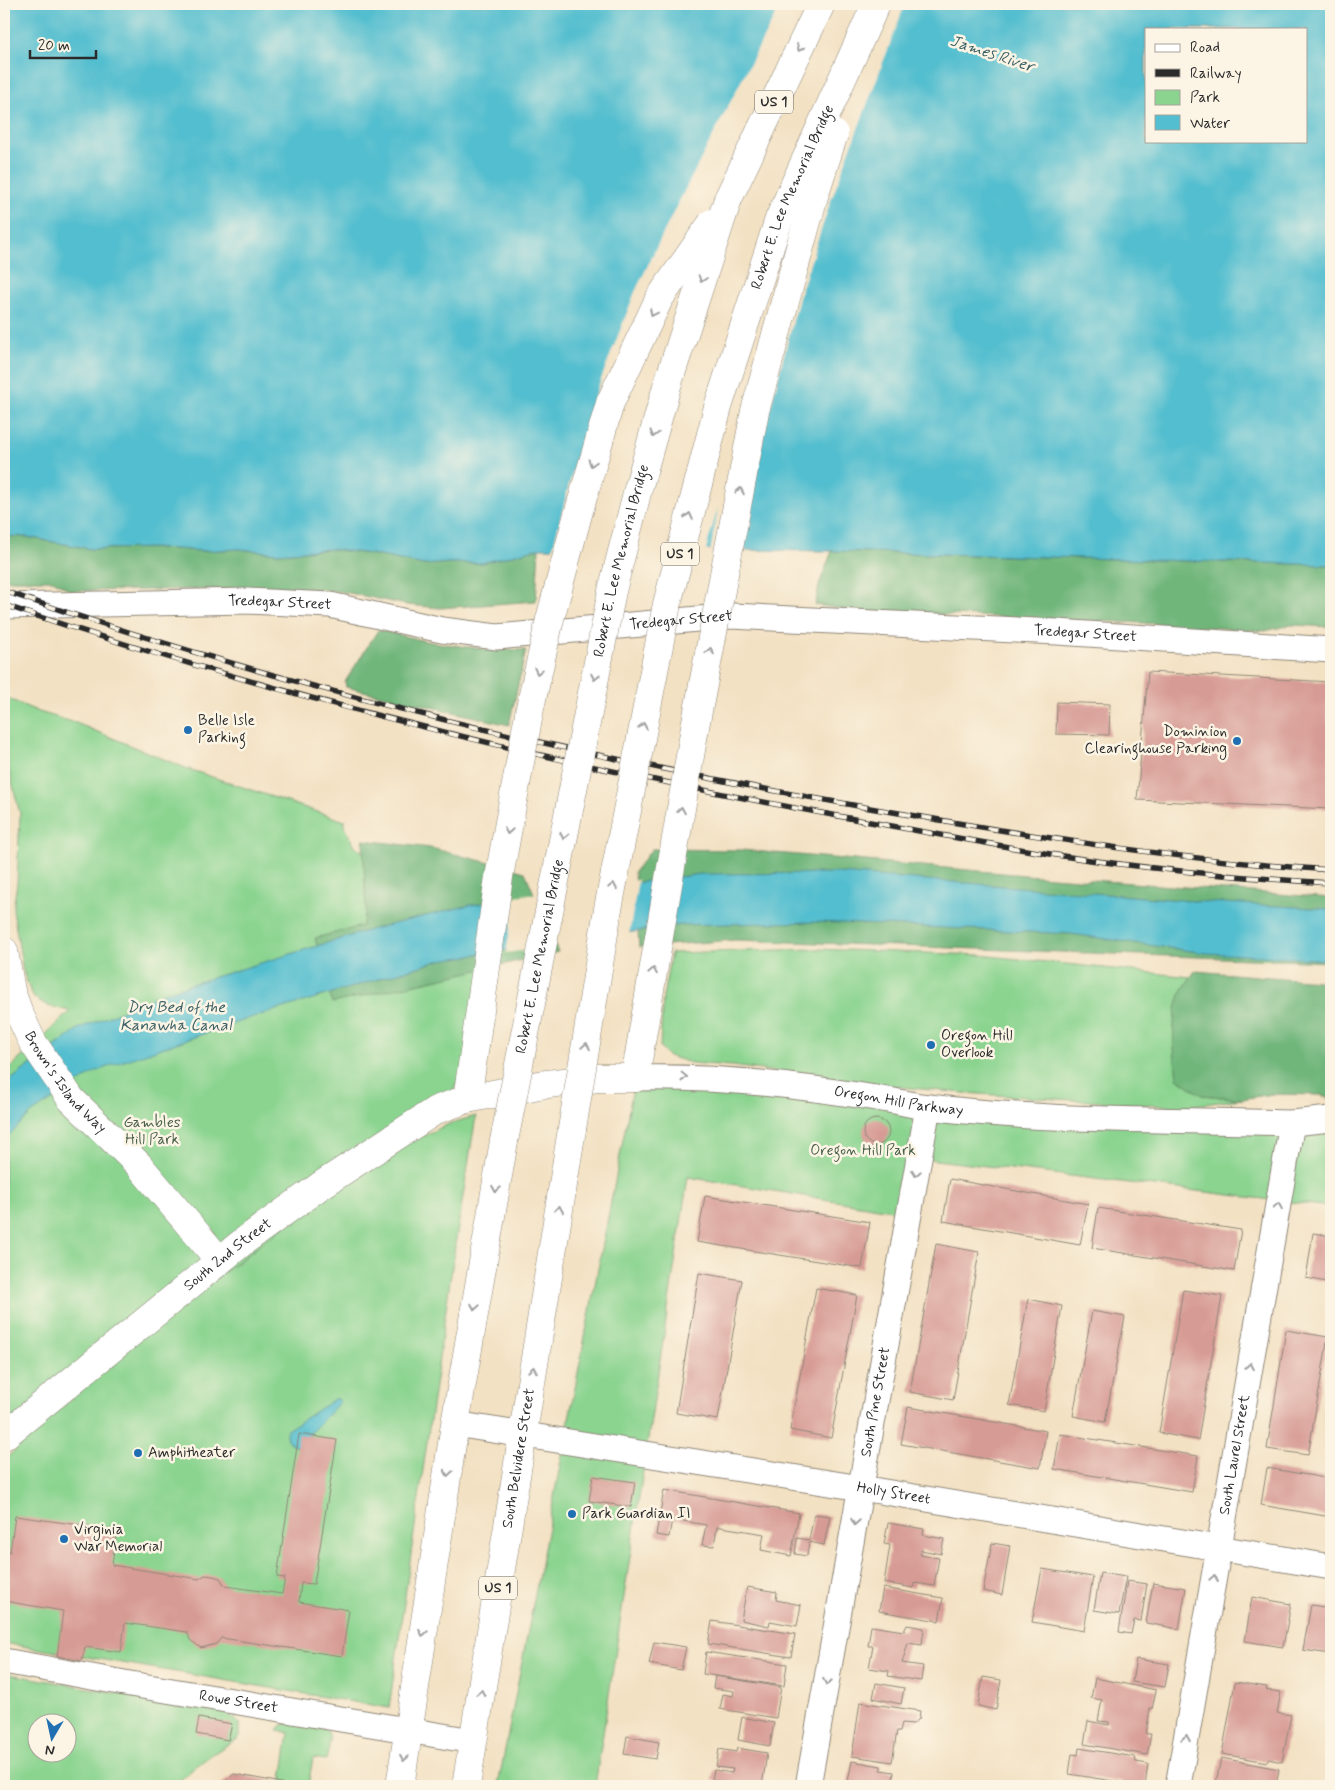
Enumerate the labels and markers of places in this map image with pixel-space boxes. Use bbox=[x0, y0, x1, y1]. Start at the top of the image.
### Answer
place label: Belle Isle Parking bbox=[198, 711, 255, 749]
place label: Dominion Clearinghouse Parking bbox=[1084, 722, 1227, 760]
marker: Belle Isle Parking bbox=[182, 724, 194, 736]
marker: Dominion Clearinghouse Parking bbox=[1231, 735, 1243, 747]
place label: Oregon Hill Overlook bbox=[941, 1026, 1013, 1063]
marker: Oregon Hill Overlook bbox=[925, 1039, 937, 1051]
place label: Amphitheater bbox=[148, 1443, 236, 1463]
marker: Amphitheater bbox=[132, 1447, 144, 1459]
place label: Park Guardian II bbox=[582, 1504, 690, 1524]
marker: Park Guardian II bbox=[566, 1508, 578, 1520]
place label: Virginia War Memorial bbox=[74, 1520, 162, 1557]
marker: Virginia War Memorial bbox=[58, 1533, 70, 1545]

